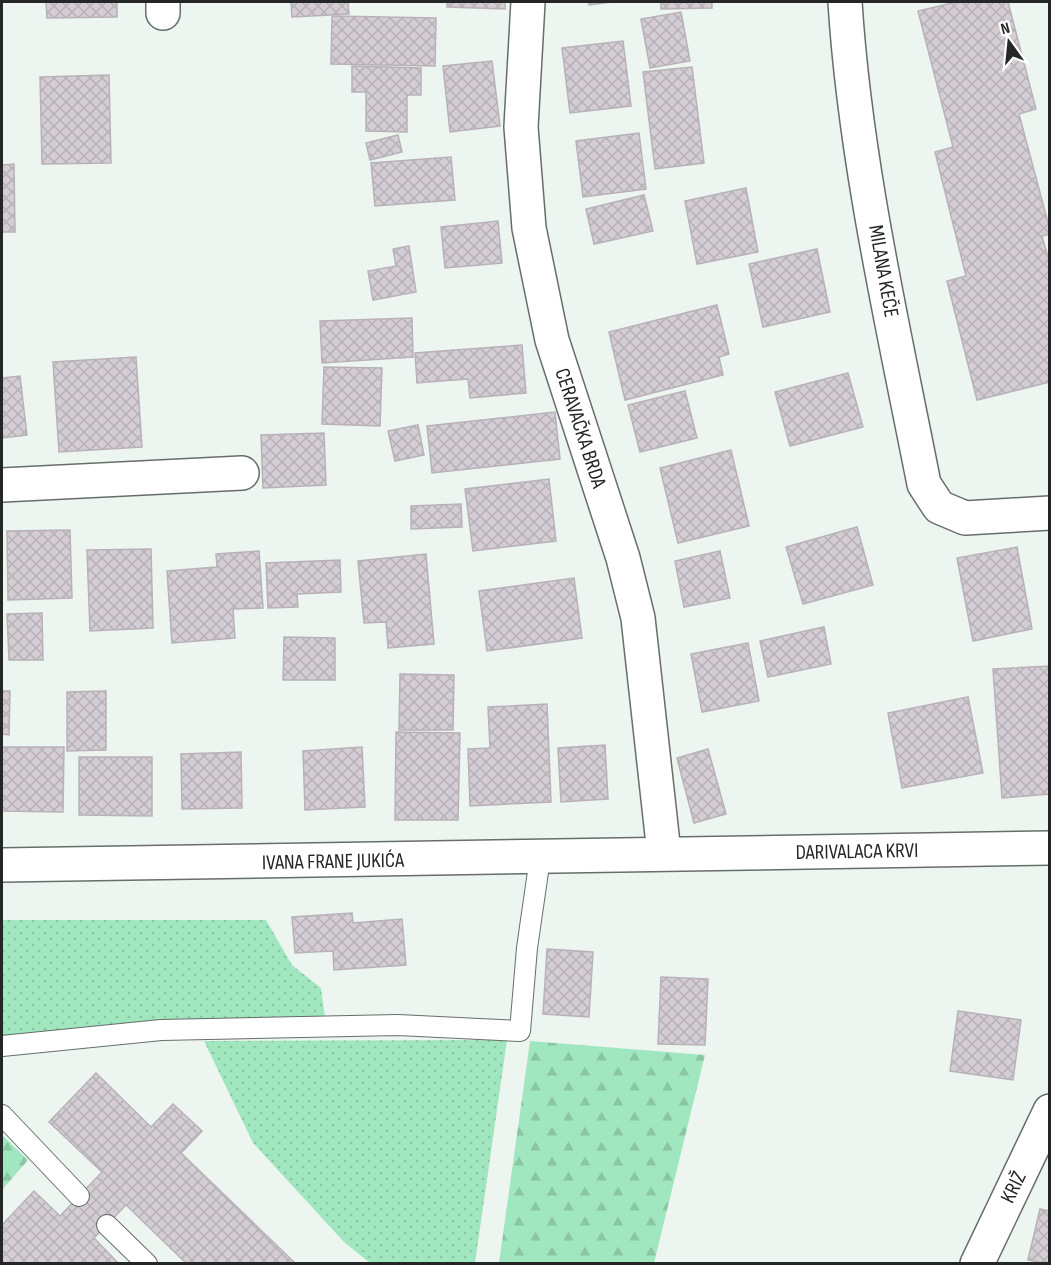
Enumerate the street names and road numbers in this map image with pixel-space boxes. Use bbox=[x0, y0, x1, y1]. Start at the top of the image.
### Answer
street label: MILANA KEČE bbox=[863, 223, 904, 319]
street label: CERAVAČKA BRDA bbox=[549, 365, 612, 492]
street label: DARIVALACA KRVI bbox=[795, 838, 919, 865]
street label: IVANA FRANE JUKIĆA bbox=[262, 848, 405, 875]
street label: KRIŽ bbox=[995, 1167, 1032, 1207]

